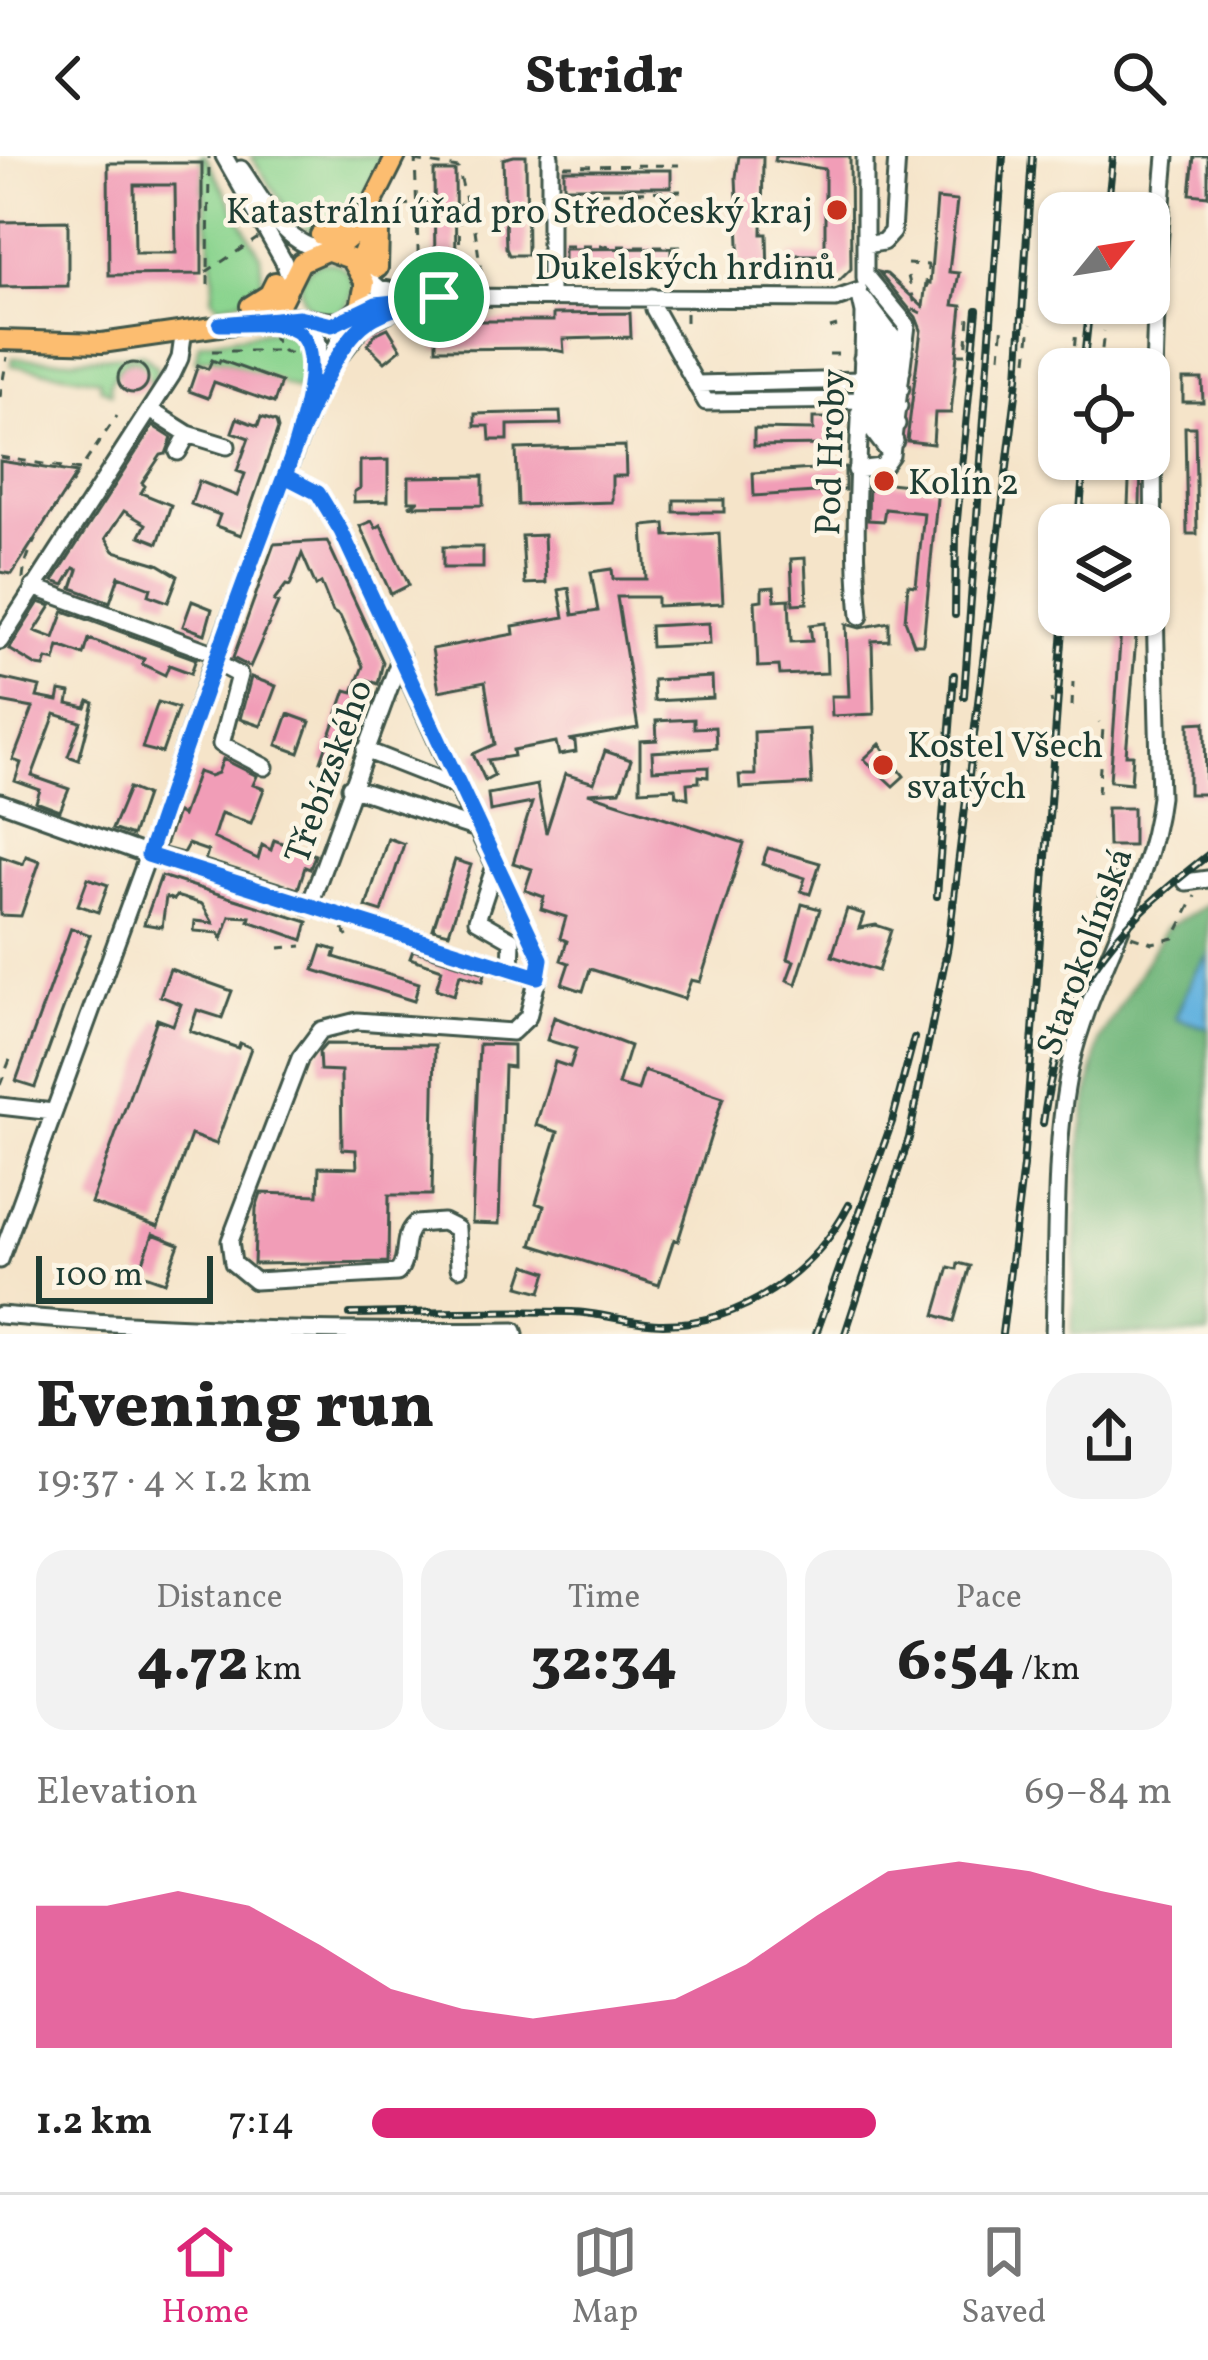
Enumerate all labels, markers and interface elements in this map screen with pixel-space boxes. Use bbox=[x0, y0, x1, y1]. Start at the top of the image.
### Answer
text: Stridr bbox=[525, 41, 683, 116]
icon: back bbox=[36, 45, 102, 111]
icon: search bbox=[1106, 45, 1172, 111]
place label: Katastrální úřad pro Středočeský kraj bbox=[226, 189, 813, 239]
north arrow bbox=[1038, 192, 1170, 324]
map controls bbox=[1038, 192, 1170, 636]
marker: Katastrální úřad pro Středočeský kraj bbox=[824, 197, 850, 223]
street label: Dukelských hrdinů bbox=[535, 245, 835, 295]
pin bbox=[388, 246, 490, 348]
icon: arrive bbox=[406, 264, 472, 330]
button: locate bbox=[1038, 348, 1170, 480]
street label: Pod Hroby bbox=[805, 368, 861, 536]
place label: Kolín 2 bbox=[908, 460, 1019, 510]
marker: Kolín 2 bbox=[871, 468, 897, 494]
button: layers bbox=[1038, 504, 1170, 636]
street label: Třebízského bbox=[274, 673, 387, 871]
place label: Kostel Všech svatých bbox=[907, 723, 1104, 814]
marker: Kostel Všech svatých bbox=[870, 752, 896, 778]
street label: Starokolínská bbox=[1026, 841, 1148, 1063]
scale bar bbox=[36, 1250, 213, 1303]
text: 100 m bbox=[54, 1254, 143, 1300]
text: Evening run bbox=[36, 1363, 435, 1455]
button: share bbox=[1046, 1373, 1172, 1499]
text: 19:37 · 4 × 1.2 km bbox=[36, 1454, 312, 1508]
text: Distance bbox=[156, 1576, 282, 1622]
text: Time bbox=[568, 1576, 640, 1622]
text: Pace bbox=[956, 1576, 1022, 1622]
text: 4.72 bbox=[137, 1622, 248, 1705]
text: 32:34 bbox=[531, 1622, 677, 1705]
text: 6:54 bbox=[897, 1622, 1014, 1705]
text: km bbox=[248, 1648, 302, 1694]
text: /km bbox=[1014, 1648, 1080, 1694]
text: Elevation bbox=[36, 1766, 198, 1820]
text: 69–84 m bbox=[1025, 1766, 1172, 1820]
text: 1.2 km bbox=[36, 2096, 152, 2150]
text: 7:14 bbox=[228, 2096, 295, 2150]
tab: Home bbox=[162, 2219, 249, 2337]
tab: Map bbox=[572, 2219, 638, 2337]
tab: Saved bbox=[961, 2219, 1046, 2337]

